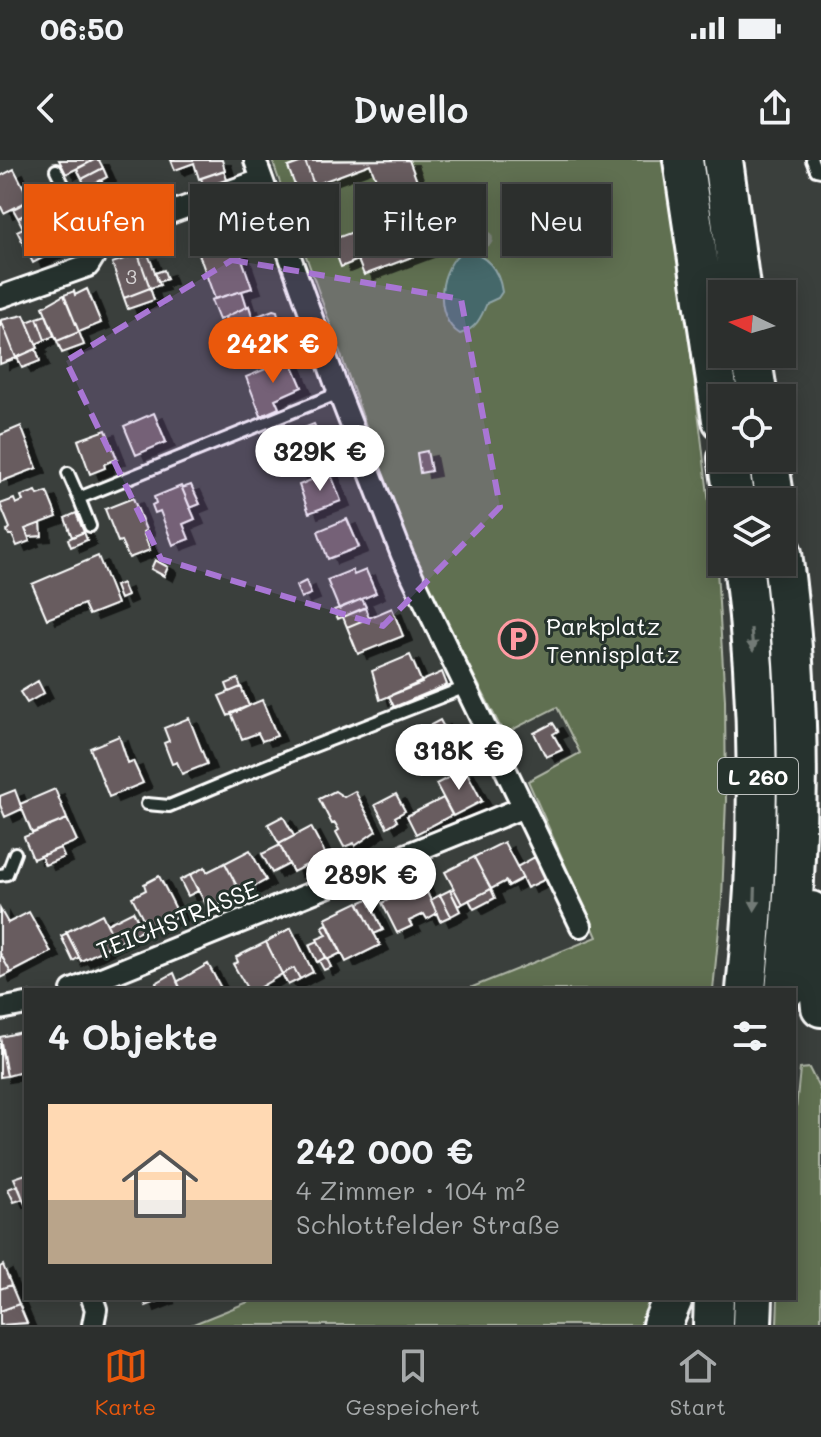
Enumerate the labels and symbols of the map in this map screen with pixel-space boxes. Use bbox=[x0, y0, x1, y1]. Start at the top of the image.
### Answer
house number: 3 bbox=[125, 263, 137, 289]
north arrow bbox=[708, 280, 796, 368]
pin: 242K € bbox=[208, 317, 338, 385]
pin: 329K € bbox=[255, 425, 385, 493]
place label: Parkplatz Tennisplatz bbox=[546, 610, 680, 669]
parking icon: Parkplatz Tennisplatz bbox=[497, 618, 539, 660]
one-way arrow bbox=[746, 627, 759, 652]
pin: 318K € bbox=[394, 724, 524, 792]
road number: L 260 bbox=[718, 758, 798, 794]
pin: 289K € bbox=[306, 848, 436, 916]
street label: TEICHSTRASSE bbox=[92, 873, 262, 965]
one-way arrow bbox=[748, 887, 761, 912]

